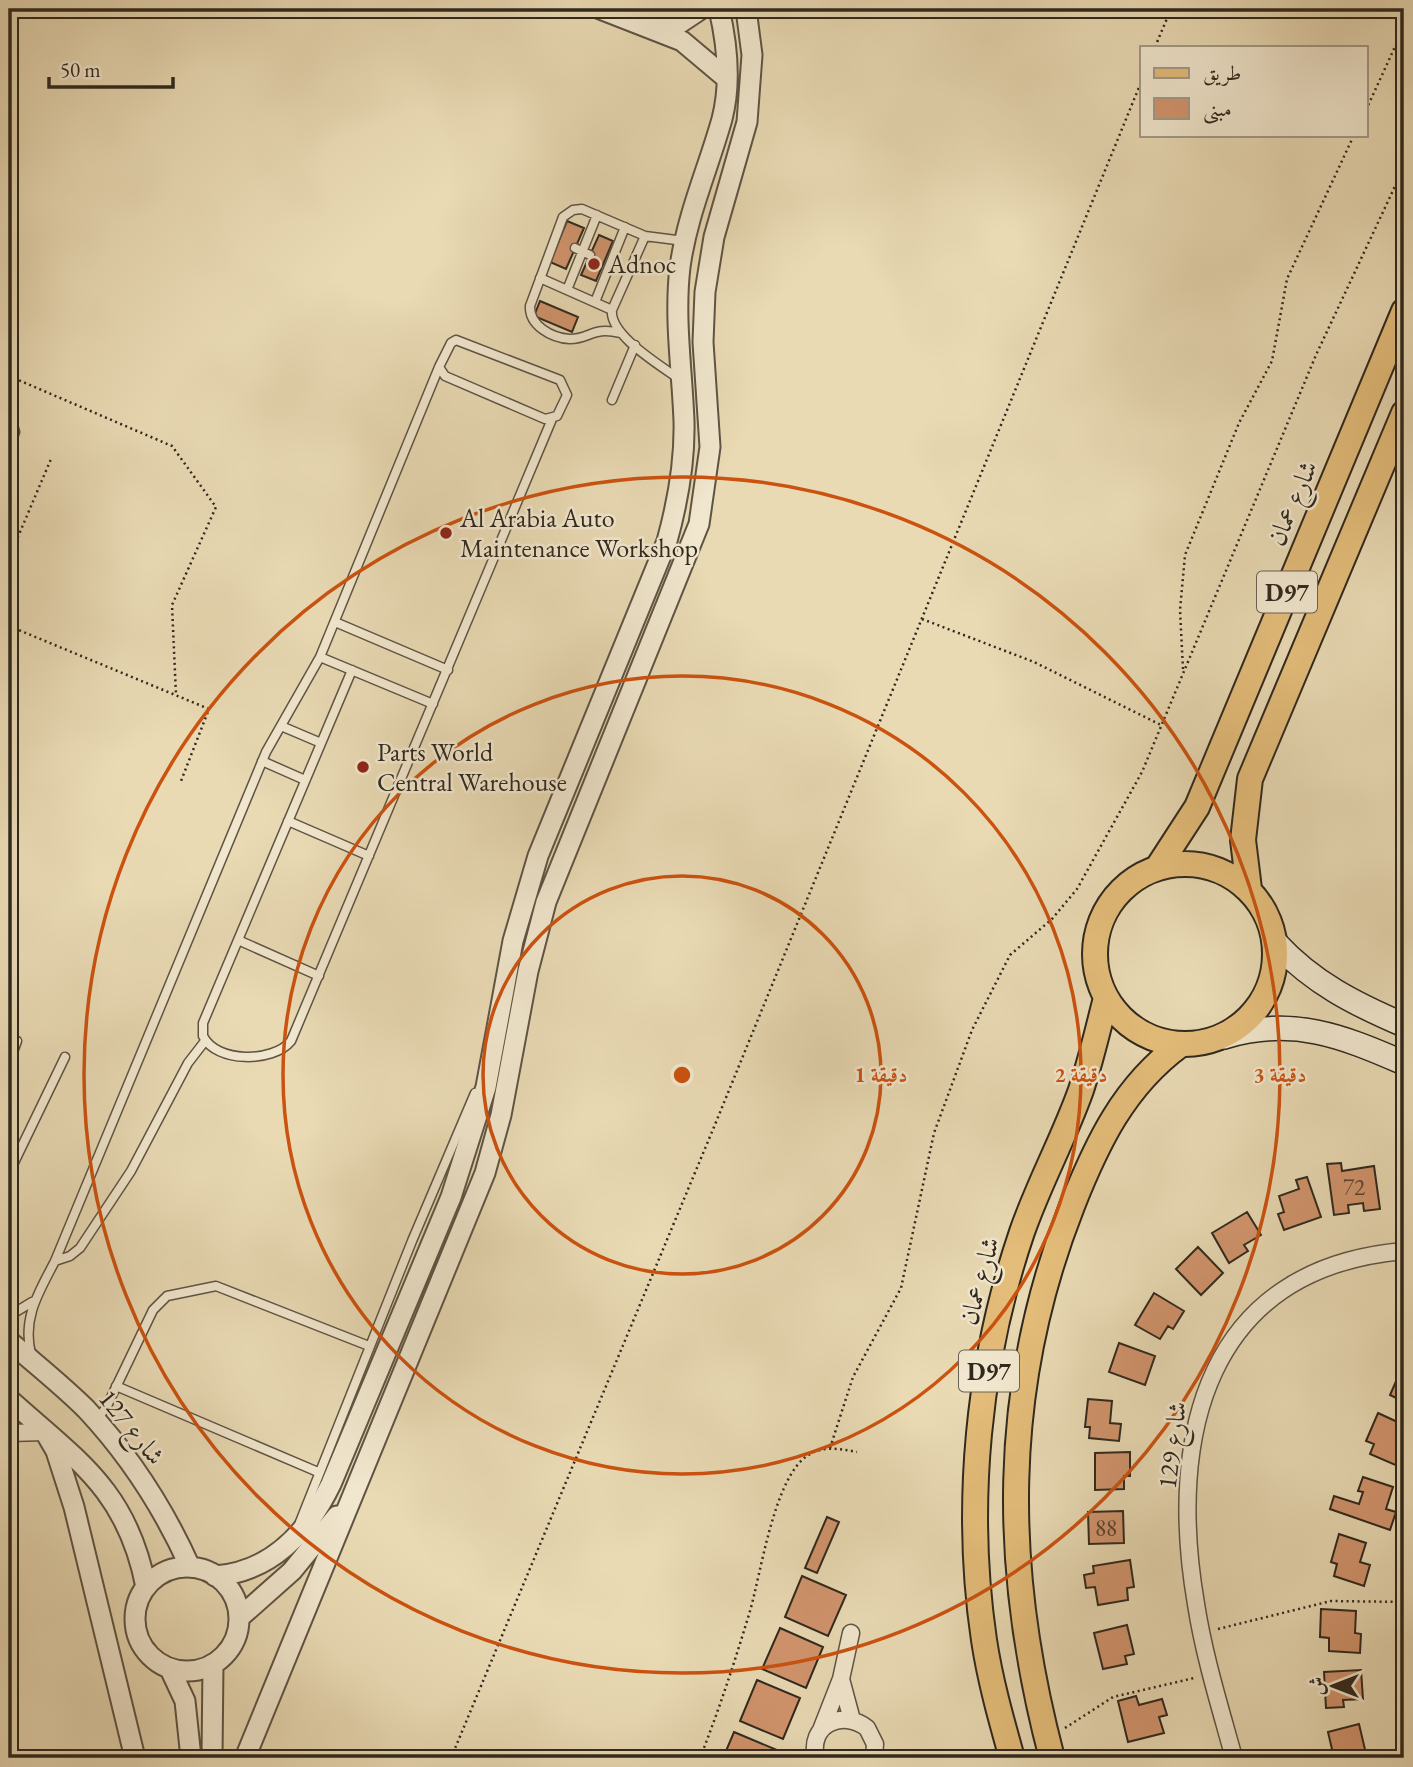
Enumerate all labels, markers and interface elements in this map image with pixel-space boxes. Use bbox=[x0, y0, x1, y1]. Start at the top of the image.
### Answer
scale bar bbox=[49, 46, 173, 90]
legend bbox=[1140, 46, 1368, 136]
text: 50 m bbox=[60, 56, 101, 83]
text: طريق bbox=[1203, 59, 1241, 86]
text: مبنى bbox=[1203, 95, 1232, 124]
place label: Adnoc bbox=[607, 247, 676, 281]
marker: Adnoc bbox=[586, 256, 602, 272]
street label: شارع عمان bbox=[1259, 455, 1330, 553]
place label: Al Arabia Auto Maintenance Workshop bbox=[459, 501, 698, 565]
marker: Al Arabia Auto Maintenance Workshop bbox=[438, 525, 454, 541]
road number: D97 bbox=[1257, 572, 1317, 612]
place label: Parts World Central Warehouse bbox=[377, 735, 567, 799]
marker: Parts World Central Warehouse bbox=[355, 759, 371, 775]
text: 1 دقيقة bbox=[855, 1061, 907, 1088]
text: 2 دقيقة bbox=[1055, 1061, 1107, 1088]
text: 3 دقيقة bbox=[1254, 1061, 1306, 1088]
centre of rings bbox=[670, 1063, 694, 1087]
house number: 72 bbox=[1343, 1172, 1365, 1202]
street label: شارع عمان bbox=[951, 1233, 1012, 1330]
road number: D97 bbox=[959, 1350, 1019, 1392]
street label: شارع 127 bbox=[87, 1382, 173, 1475]
street label: شارع 129 bbox=[1150, 1399, 1199, 1491]
house number: 88 bbox=[1095, 1513, 1117, 1543]
north arrow bbox=[1298, 1652, 1368, 1722]
text: ش bbox=[1304, 1677, 1329, 1695]

